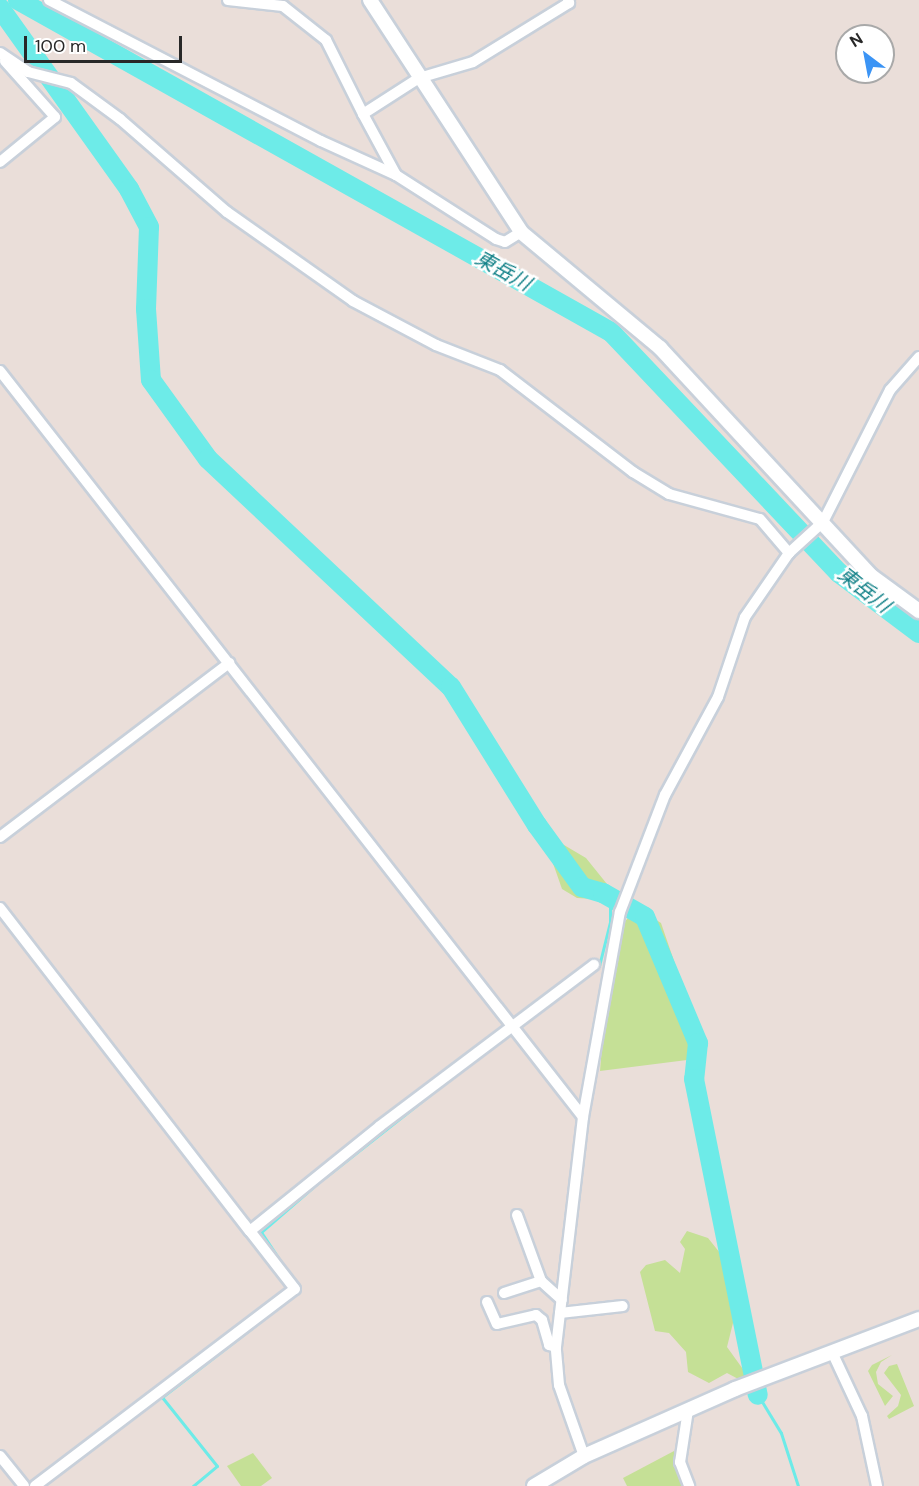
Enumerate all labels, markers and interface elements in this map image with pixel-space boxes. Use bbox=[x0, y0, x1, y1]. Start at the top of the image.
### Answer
scale bar bbox=[27, 24, 184, 62]
north arrow bbox=[835, 24, 895, 84]
text: N bbox=[846, 28, 867, 52]
text: 100 m bbox=[35, 34, 86, 58]
water label: 東岳川 bbox=[471, 246, 535, 296]
water label: 東岳川 bbox=[833, 562, 895, 618]

